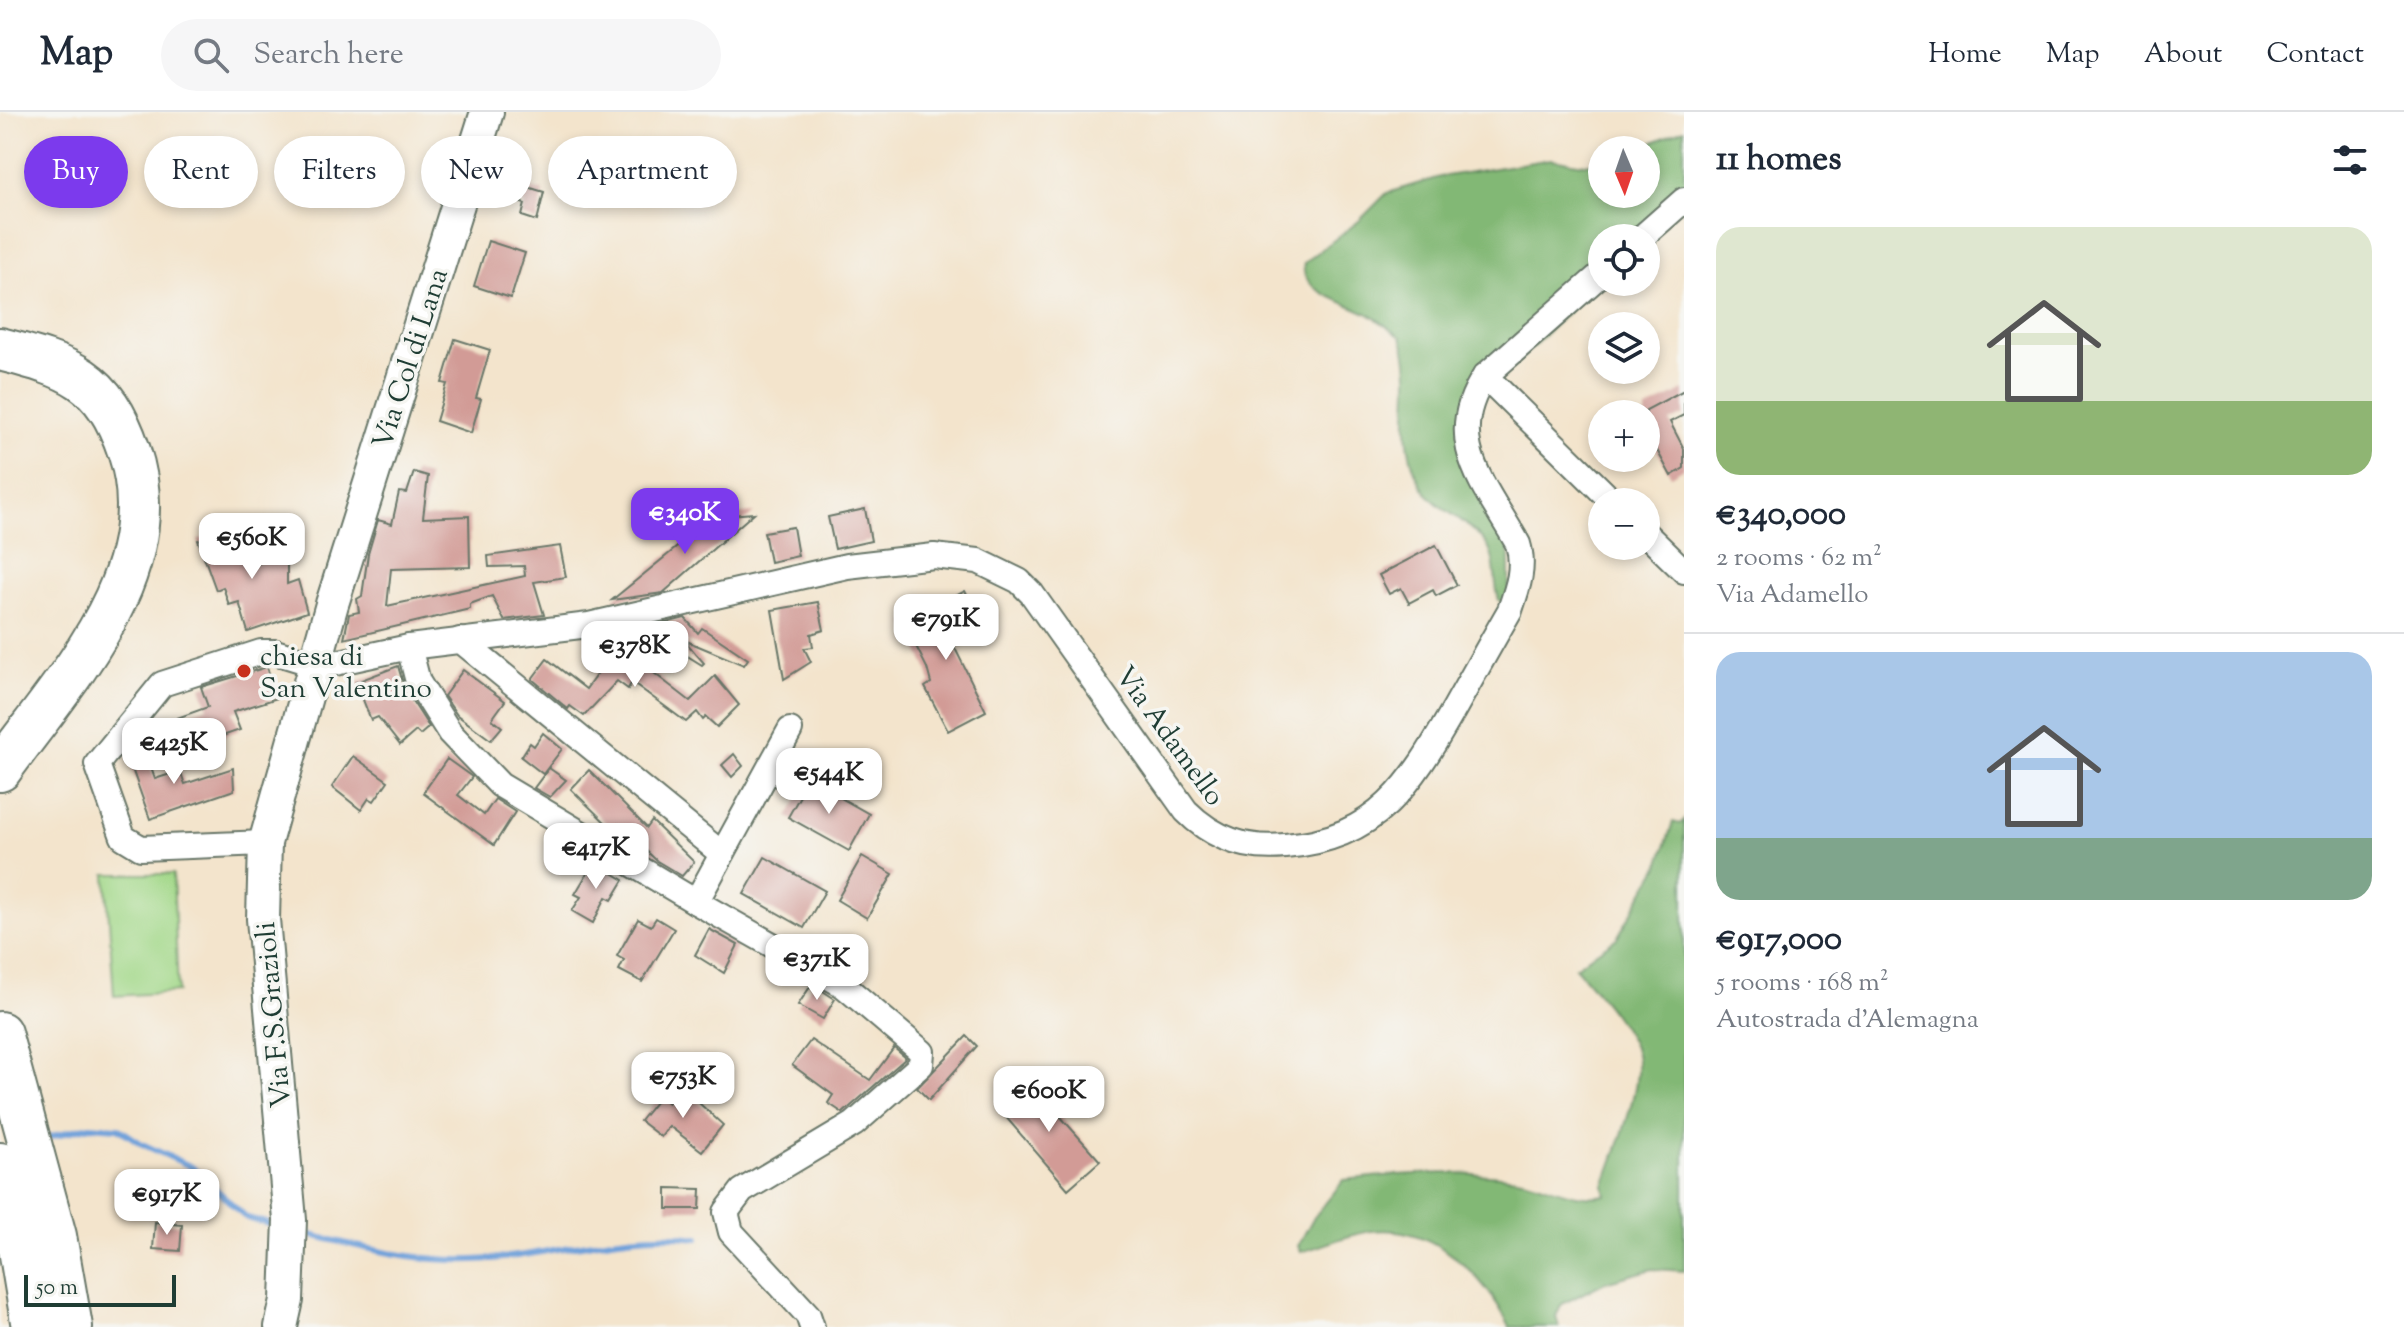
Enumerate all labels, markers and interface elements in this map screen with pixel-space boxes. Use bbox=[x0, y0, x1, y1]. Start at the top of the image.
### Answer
search box bbox=[161, 19, 721, 91]
text: Map bbox=[40, 28, 113, 82]
icon: search bbox=[189, 33, 233, 77]
text: Search here bbox=[253, 34, 404, 77]
text: Home bbox=[1928, 35, 2002, 75]
text: Map bbox=[2046, 35, 2100, 75]
text: About bbox=[2144, 35, 2222, 75]
text: Contact bbox=[2266, 35, 2364, 75]
chip: Buy bbox=[24, 136, 128, 208]
chip: Rent bbox=[144, 136, 258, 208]
chip: Filters bbox=[274, 136, 405, 208]
chip: New bbox=[421, 136, 532, 208]
chip: Apartment bbox=[548, 136, 737, 208]
north arrow bbox=[1588, 136, 1660, 208]
map controls bbox=[1588, 136, 1660, 560]
text: 11 homes bbox=[1716, 136, 1842, 185]
icon: filters bbox=[2328, 138, 2372, 182]
button: locate bbox=[1588, 224, 1660, 296]
street label: Via Col di Lana bbox=[364, 264, 460, 454]
icon: home bbox=[1972, 279, 2116, 423]
button: layers bbox=[1588, 312, 1660, 384]
button: + bbox=[1588, 400, 1660, 472]
pin: €340K bbox=[629, 488, 741, 556]
button: − bbox=[1588, 488, 1660, 560]
text: €340,000 bbox=[1716, 491, 1846, 540]
text: €340K bbox=[649, 495, 721, 532]
pin: €560K bbox=[196, 513, 308, 581]
text: €560K bbox=[217, 520, 287, 557]
text: 2 rooms · 62 m² bbox=[1716, 540, 1882, 577]
text: Via Adamello bbox=[1716, 577, 1869, 614]
pin: €791K bbox=[890, 594, 1002, 662]
text: €791K bbox=[912, 601, 980, 638]
pin: €378K bbox=[579, 621, 691, 689]
text: €378K bbox=[599, 628, 671, 665]
place label: chiesa di San Valentino bbox=[260, 638, 432, 710]
street label: Via Adamello bbox=[1104, 659, 1233, 815]
marker: chiesa di San Valentino bbox=[235, 662, 253, 680]
icon: home bbox=[1972, 704, 2116, 848]
pin: €425K bbox=[118, 718, 230, 786]
text: €425K bbox=[140, 725, 208, 762]
pin: €544K bbox=[773, 748, 885, 816]
text: €544K bbox=[794, 755, 864, 792]
pin: €417K bbox=[540, 823, 652, 891]
text: €417K bbox=[562, 830, 630, 867]
text: €917,000 bbox=[1716, 916, 1842, 965]
street label: Via F.S.Grazioli bbox=[247, 920, 303, 1109]
pin: €371K bbox=[761, 934, 873, 1002]
text: €371K bbox=[783, 941, 851, 978]
text: 5 rooms · 168 m² bbox=[1716, 965, 1889, 1002]
text: Autostrada d'Alemagna bbox=[1716, 1002, 1979, 1039]
pin: €753K bbox=[627, 1052, 739, 1120]
text: €753K bbox=[649, 1059, 717, 1096]
pin: €600K bbox=[993, 1066, 1105, 1134]
text: €600K bbox=[1011, 1073, 1087, 1110]
pin: €917K bbox=[111, 1169, 223, 1237]
text: €917K bbox=[132, 1176, 202, 1213]
scale bar bbox=[24, 1271, 176, 1307]
text: 50 m bbox=[36, 1273, 78, 1305]

